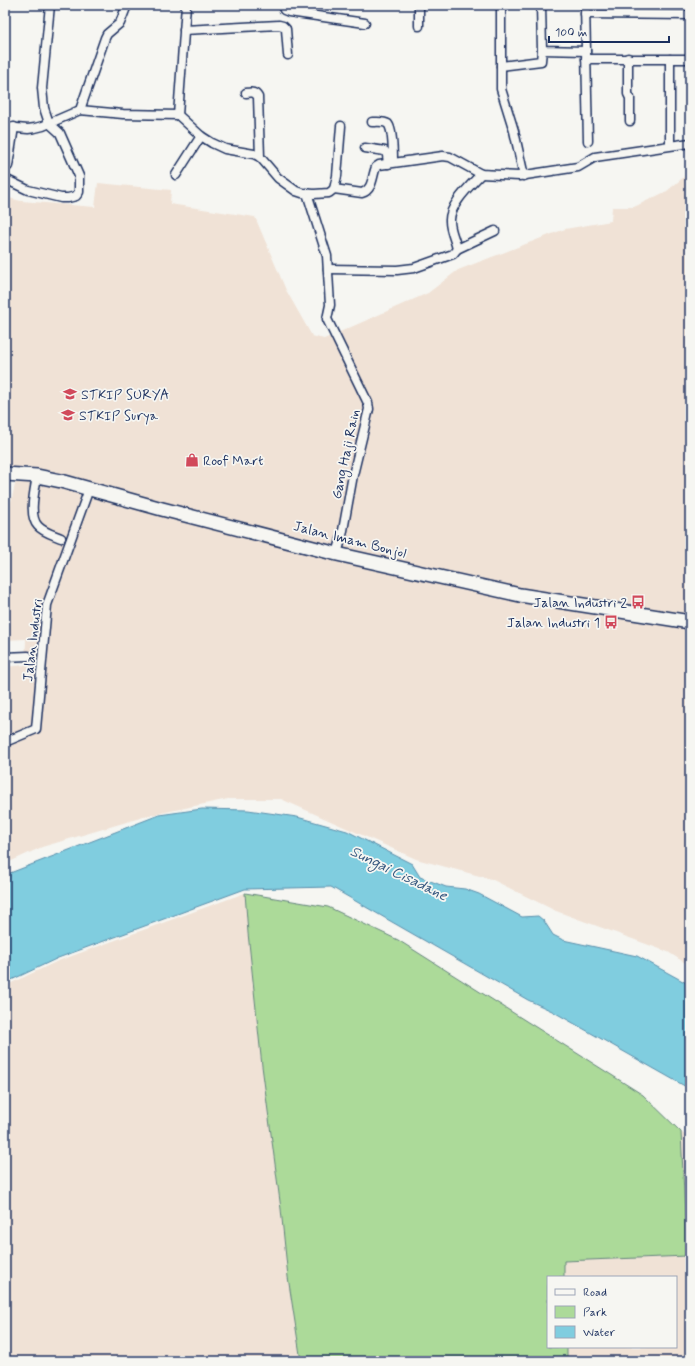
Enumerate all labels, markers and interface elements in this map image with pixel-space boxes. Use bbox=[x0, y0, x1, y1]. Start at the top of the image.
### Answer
scale bar bbox=[549, 18, 669, 44]
text: 100 m bbox=[555, 25, 587, 41]
school or university icon: STKIP SURYA bbox=[62, 386, 78, 402]
place label: STKIP SURYA bbox=[81, 386, 169, 404]
school or university icon: STKIP Surya bbox=[60, 407, 76, 423]
place label: STKIP Surya bbox=[79, 407, 159, 425]
street label: Gang Haji Rain bbox=[328, 408, 365, 501]
shop icon: Roof Mart bbox=[184, 452, 200, 468]
place label: Roof Mart bbox=[203, 452, 263, 470]
street label: Jalan Imam Bonjol bbox=[291, 517, 408, 563]
place label: Jalan Industri 2 bbox=[533, 594, 627, 612]
bus stop icon: Jalan Industri 2 bbox=[630, 594, 646, 610]
street label: Jalan Industri bbox=[19, 598, 47, 683]
place label: Jalan Industri 1 bbox=[507, 614, 600, 632]
bus stop icon: Jalan Industri 1 bbox=[603, 614, 619, 630]
water label: Sungai Cisadane bbox=[346, 842, 451, 907]
legend bbox=[547, 1276, 677, 1348]
text: Road bbox=[583, 1285, 607, 1301]
text: Park bbox=[583, 1305, 607, 1321]
text: Water bbox=[583, 1325, 615, 1341]

